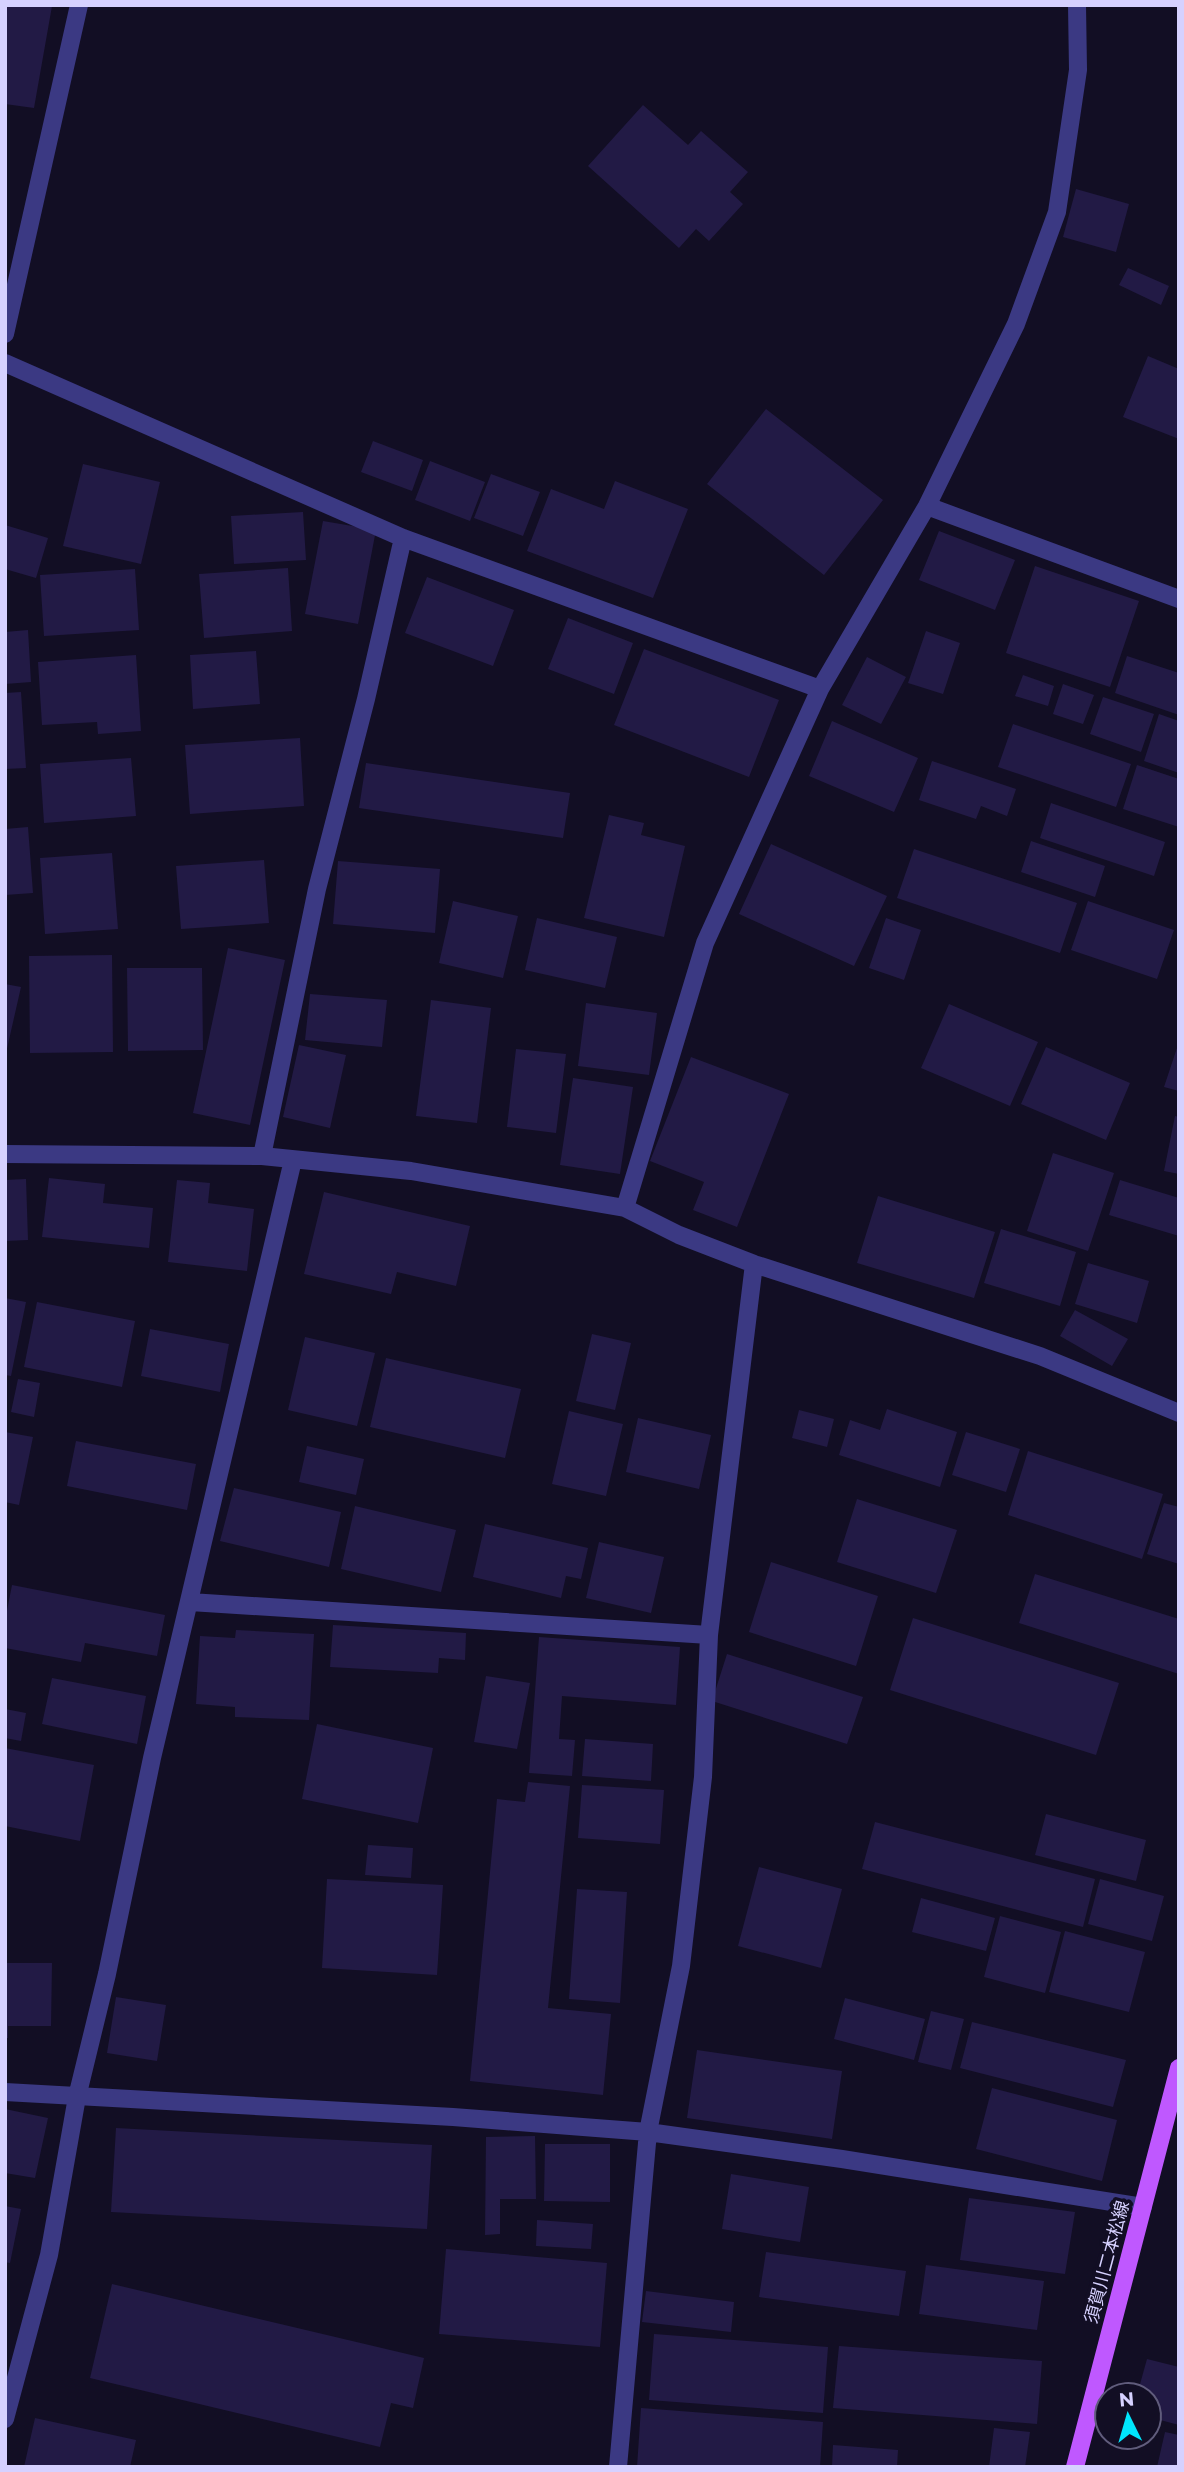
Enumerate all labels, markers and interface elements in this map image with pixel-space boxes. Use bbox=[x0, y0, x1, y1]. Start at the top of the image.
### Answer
street label: 須賀川二本松線 bbox=[1080, 2198, 1134, 2326]
north arrow bbox=[1093, 2381, 1163, 2451]
text: N bbox=[1118, 2387, 1135, 2412]

